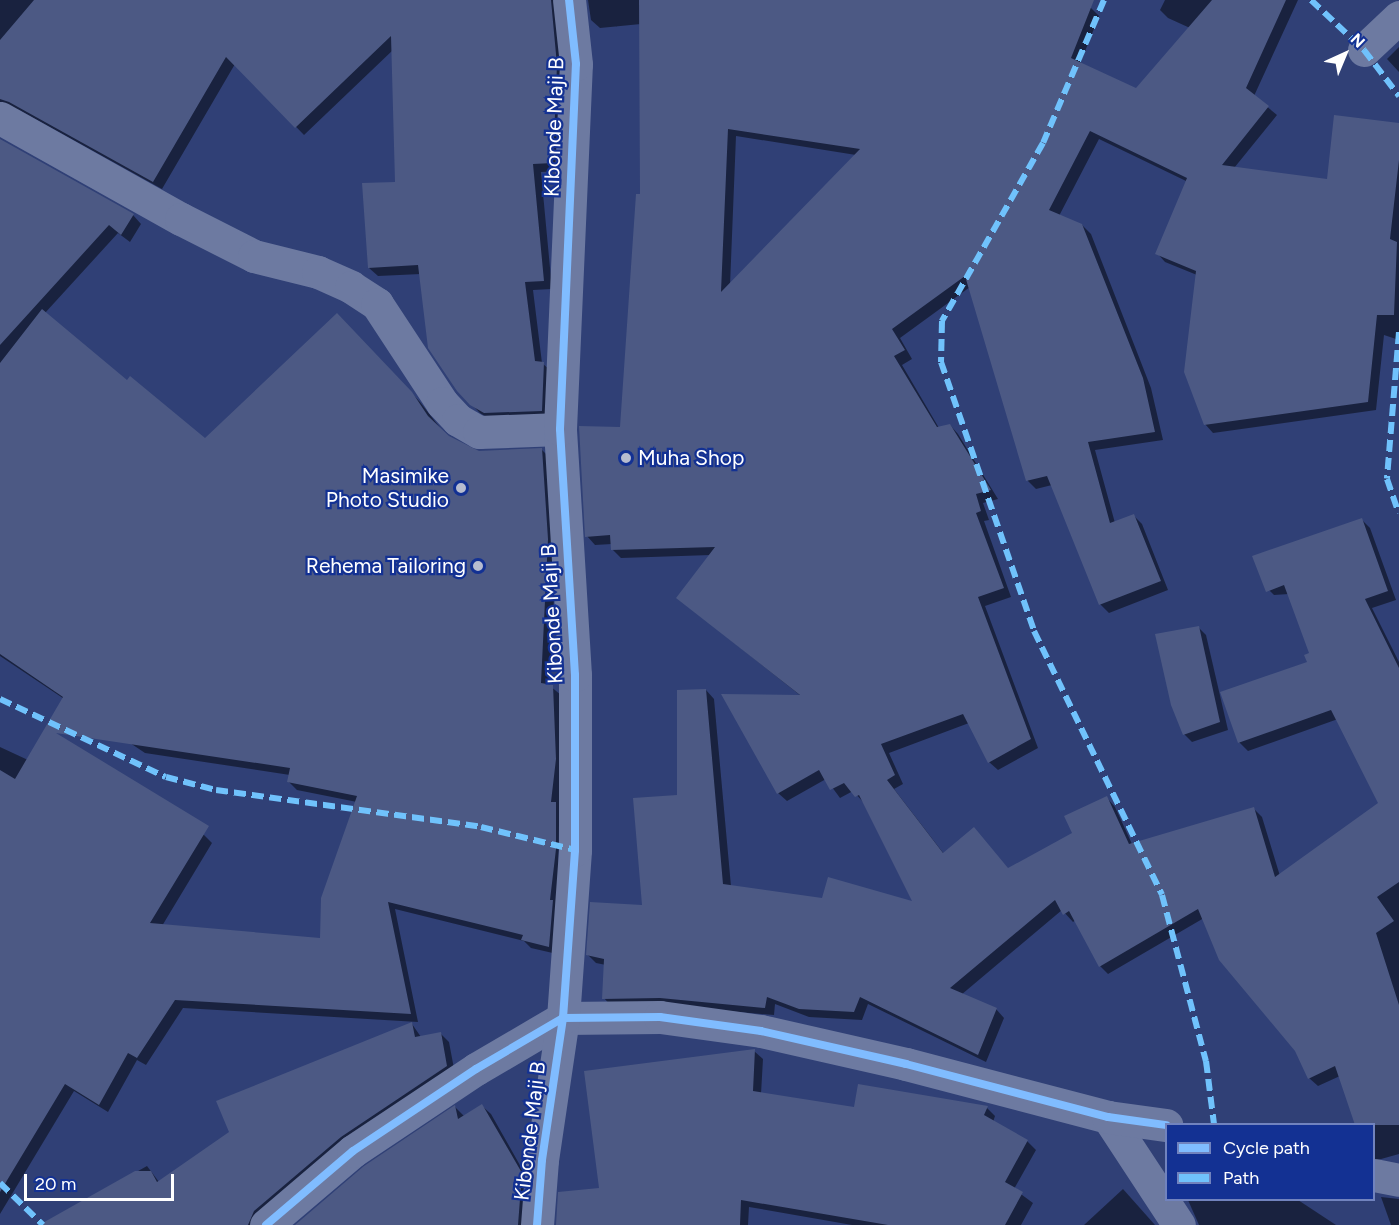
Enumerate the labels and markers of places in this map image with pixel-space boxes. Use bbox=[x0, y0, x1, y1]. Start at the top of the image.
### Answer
place label: Muha Shop bbox=[638, 445, 744, 471]
marker: Muha Shop bbox=[619, 451, 633, 465]
place label: Masimike Photo Studio bbox=[326, 463, 449, 513]
marker: Masimike Photo Studio bbox=[454, 481, 468, 495]
place label: Rehema Tailoring bbox=[306, 553, 466, 579]
marker: Rehema Tailoring bbox=[471, 559, 485, 573]

